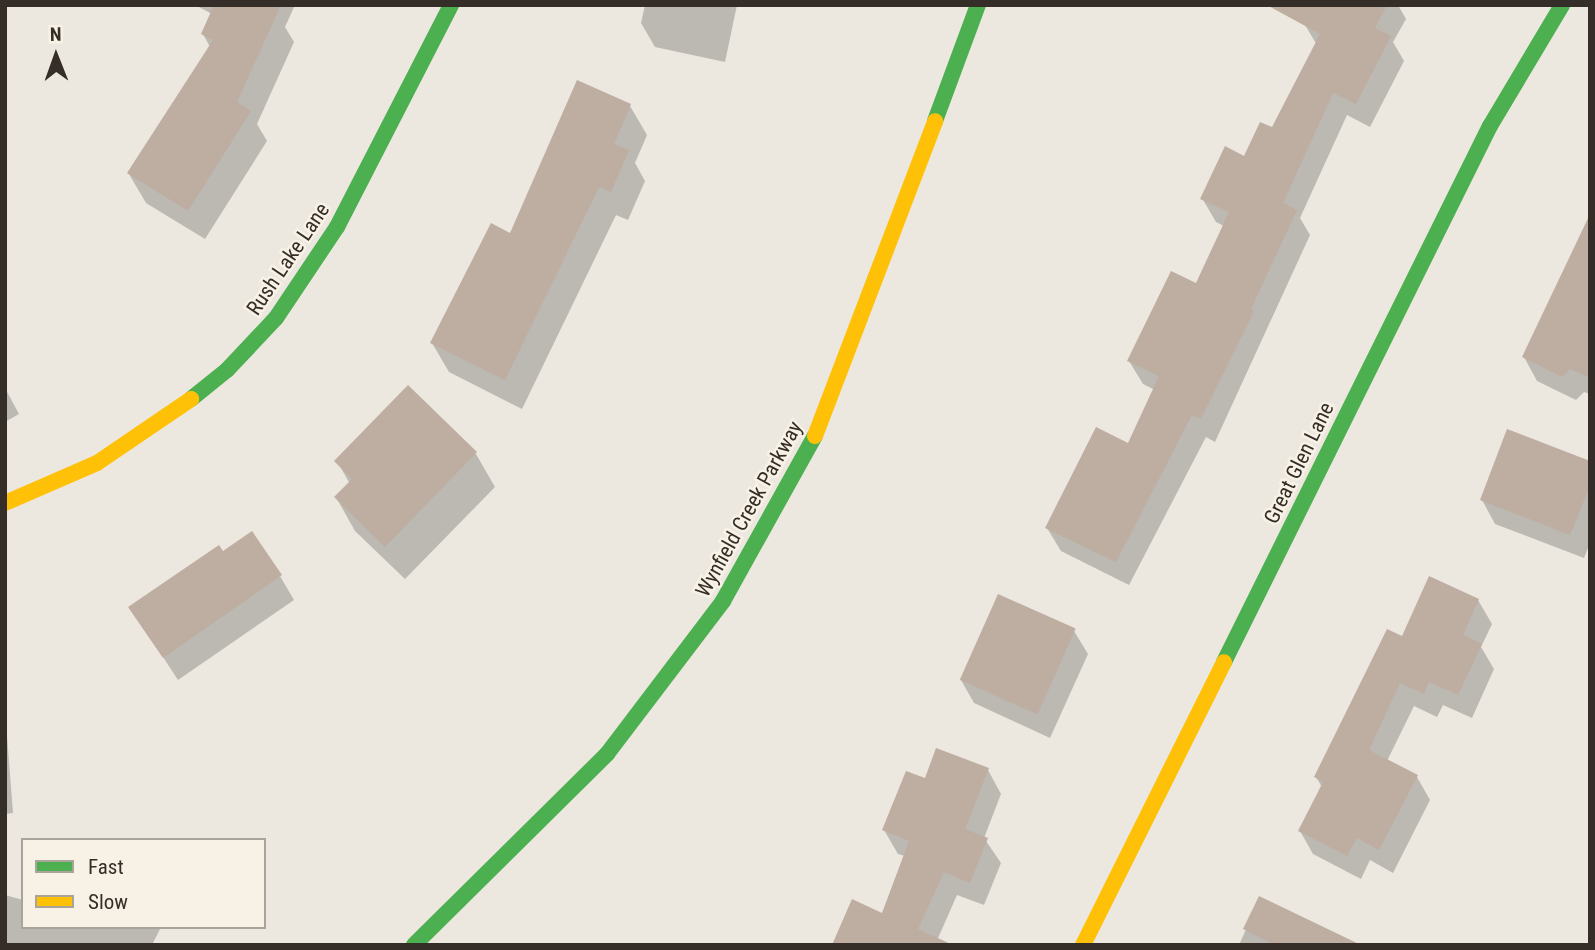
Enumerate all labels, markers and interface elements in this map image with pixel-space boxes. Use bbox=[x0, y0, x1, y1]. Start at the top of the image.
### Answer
north arrow bbox=[21, 21, 91, 91]
text: N bbox=[50, 23, 62, 46]
street label: Rush Lake Lane bbox=[241, 198, 335, 320]
street label: Great Glen Lane bbox=[1259, 398, 1339, 528]
street label: Wynfield Creek Parkway bbox=[690, 417, 808, 601]
legend bbox=[21, 838, 266, 929]
text: Fast bbox=[88, 855, 124, 879]
text: Slow bbox=[88, 890, 128, 914]

